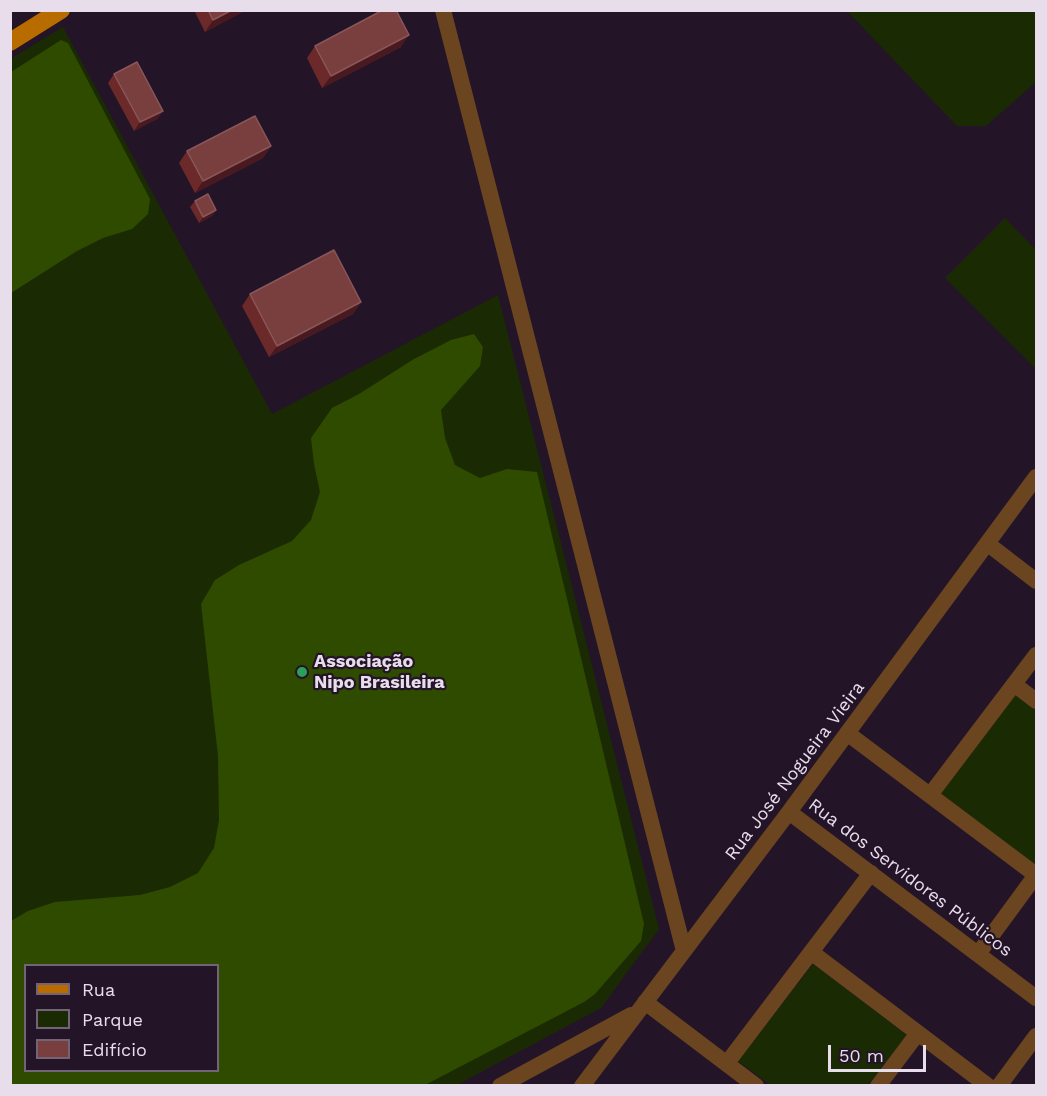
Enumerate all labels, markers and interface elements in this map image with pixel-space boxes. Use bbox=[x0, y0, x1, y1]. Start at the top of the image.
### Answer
place label: Associação Nipo Brasileira bbox=[314, 651, 445, 694]
marker: Associação Nipo Brasileira bbox=[295, 665, 309, 679]
street label: Rua José Nogueira Vieira bbox=[721, 677, 869, 865]
street label: Rua dos Servidores Públicos bbox=[804, 794, 1016, 962]
legend bbox=[24, 964, 219, 1072]
text: Rua bbox=[82, 979, 115, 1000]
text: Parque bbox=[82, 1009, 143, 1030]
scale bar bbox=[831, 1033, 928, 1071]
text: Edifício bbox=[82, 1039, 147, 1060]
text: 50 m bbox=[839, 1045, 884, 1066]

